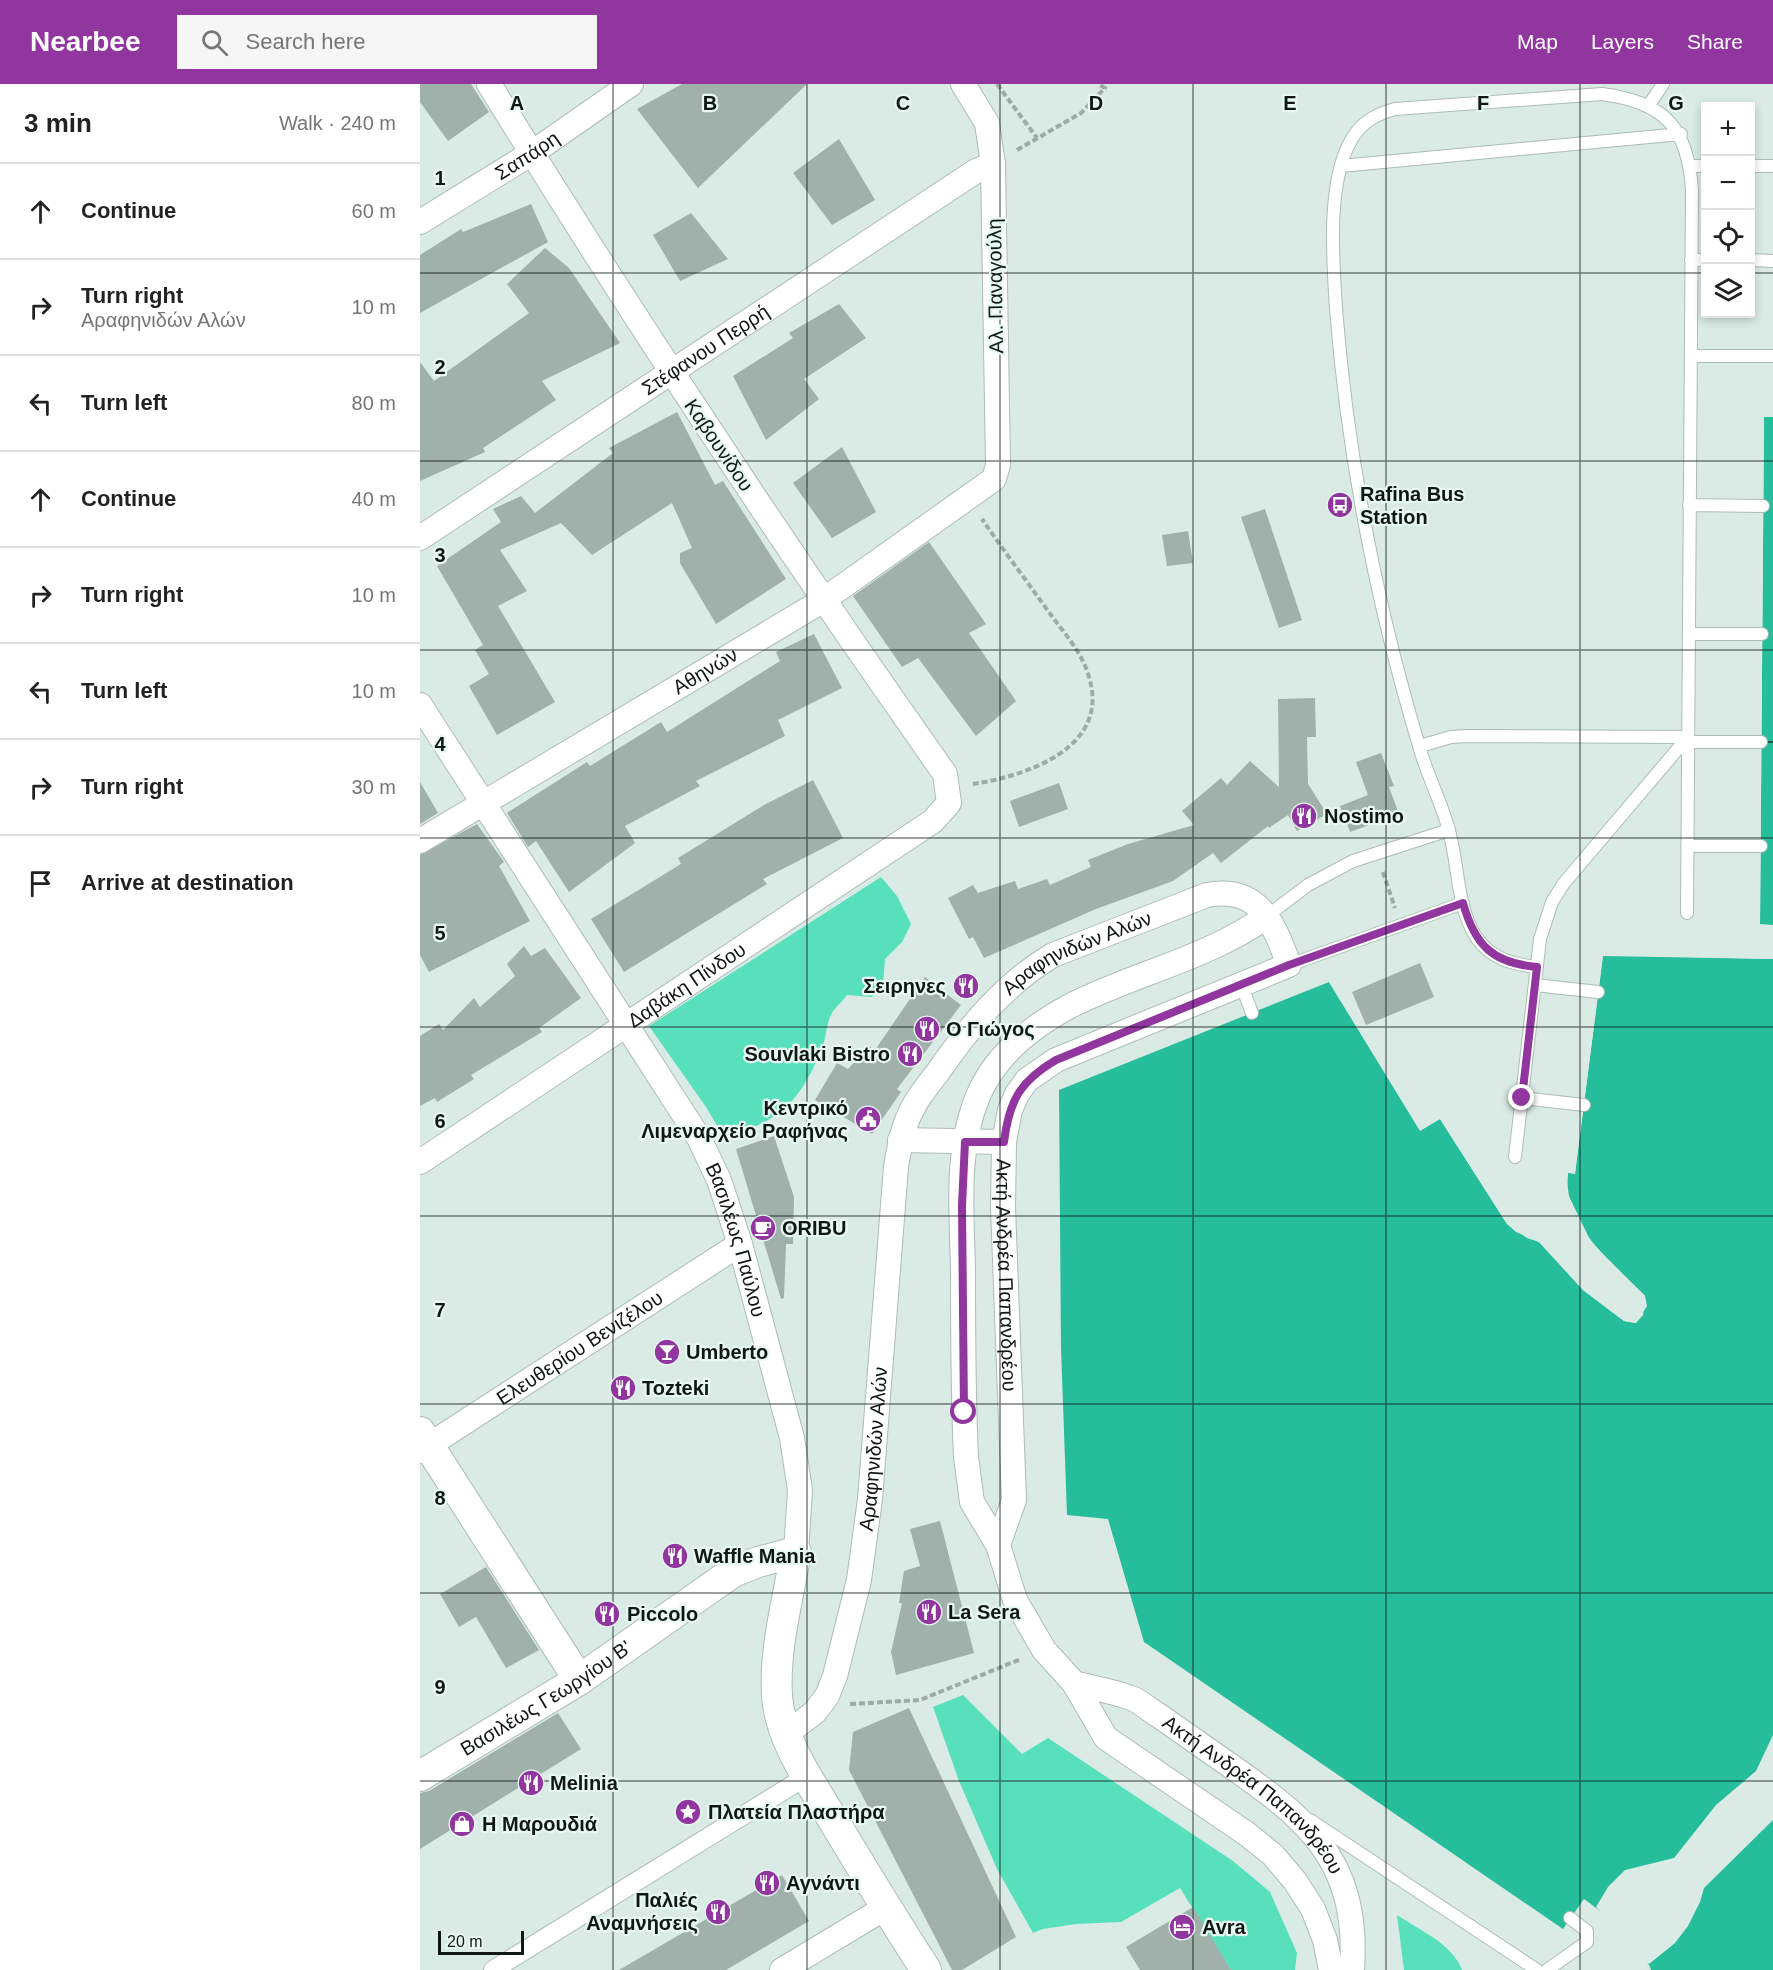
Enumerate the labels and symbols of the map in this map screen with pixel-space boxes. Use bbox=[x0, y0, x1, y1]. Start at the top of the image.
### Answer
text: A bbox=[510, 92, 524, 114]
text: B bbox=[703, 92, 717, 114]
text: C bbox=[896, 92, 910, 114]
text: D bbox=[1089, 92, 1103, 114]
text: E bbox=[1283, 92, 1297, 114]
text: F bbox=[1477, 92, 1489, 114]
text: G bbox=[1668, 92, 1684, 114]
street label: Σαπάρη bbox=[491, 127, 563, 184]
text: 1 bbox=[434, 167, 446, 189]
street label: Αλ. Παναγούλη bbox=[983, 218, 1007, 354]
street label: Στέφανου Περρή bbox=[638, 300, 773, 399]
text: 2 bbox=[434, 356, 446, 378]
street label: Καβουνίδου bbox=[680, 395, 758, 495]
place label: Rafina Bus Station bbox=[1360, 483, 1464, 528]
bus stop icon: Rafina Bus Station bbox=[1325, 490, 1355, 520]
text: 3 bbox=[434, 544, 446, 566]
street label: Αθηνών bbox=[669, 643, 741, 699]
text: 4 bbox=[434, 733, 446, 755]
restaurant icon: Nostimo bbox=[1289, 801, 1319, 831]
place label: Nostimo bbox=[1324, 805, 1404, 827]
street label: Αραφηνιδών Αλών bbox=[998, 907, 1155, 999]
text: 5 bbox=[434, 922, 446, 944]
street label: Δαβάκη Πίνδου bbox=[623, 938, 750, 1032]
restaurant icon: Σειρηνες bbox=[951, 971, 981, 1001]
place label: Σειρηνες bbox=[863, 975, 946, 997]
restaurant icon: Ο Γιώγος bbox=[912, 1014, 942, 1044]
place label: Ο Γιώγος bbox=[946, 1018, 1035, 1040]
restaurant icon: Souvlaki Bistro bbox=[895, 1039, 925, 1069]
place label: Souvlaki Bistro bbox=[744, 1043, 890, 1065]
route end bbox=[1508, 1084, 1534, 1110]
place label: Κεντρικό Λιμεναρχείο Ραφήνας bbox=[641, 1097, 848, 1142]
public building icon: Κεντρικό Λιμεναρχείο Ραφήνας bbox=[853, 1104, 883, 1134]
text: 6 bbox=[434, 1110, 446, 1132]
street label: Ακτή Ανδρέα Παπανδρέου bbox=[992, 1158, 1021, 1392]
street label: Βασιλέως Παύλου bbox=[701, 1159, 770, 1319]
cafe icon: ORIBU bbox=[748, 1213, 778, 1243]
place label: ORIBU bbox=[782, 1217, 846, 1239]
street label: Ελευθερίου Βενιζέλου bbox=[493, 1286, 667, 1409]
text: 7 bbox=[434, 1299, 446, 1321]
bar icon: Umberto bbox=[652, 1337, 682, 1367]
place label: Umberto bbox=[686, 1341, 768, 1363]
street label: Αραφηνιδών Αλών bbox=[855, 1366, 891, 1532]
restaurant icon: Tozteki bbox=[608, 1373, 638, 1403]
place label: Tozteki bbox=[642, 1377, 709, 1399]
route start bbox=[950, 1398, 976, 1424]
text: 8 bbox=[434, 1487, 446, 1509]
restaurant icon: Waffle Mania bbox=[660, 1541, 690, 1571]
place label: Waffle Mania bbox=[694, 1545, 816, 1567]
restaurant icon: La Sera bbox=[914, 1597, 944, 1627]
restaurant icon: Piccolo bbox=[592, 1599, 622, 1629]
place label: La Sera bbox=[948, 1601, 1021, 1623]
place label: Piccolo bbox=[627, 1603, 698, 1625]
street label: Βασιλέως Γεωργίου Β' bbox=[456, 1636, 635, 1760]
text: 9 bbox=[434, 1676, 446, 1698]
street label: Ακτή Ανδρέα Παπανδρέου bbox=[1159, 1711, 1348, 1877]
restaurant icon: Melinia bbox=[516, 1768, 546, 1798]
place label: Melinia bbox=[550, 1772, 619, 1794]
place icon: Πλατεία Πλαστήρα bbox=[673, 1797, 703, 1827]
place label: Πλατεία Πλαστήρα bbox=[708, 1801, 885, 1823]
shop icon: Η Μαρουδιά bbox=[447, 1809, 477, 1839]
place label: Η Μαρουδιά bbox=[482, 1813, 598, 1835]
restaurant icon: Αγνάντι bbox=[752, 1868, 782, 1898]
place label: Αγνάντι bbox=[786, 1872, 860, 1894]
place label: Παλιές Αναμνήσεις bbox=[586, 1889, 698, 1934]
restaurant icon: Παλιές Αναμνήσεις bbox=[703, 1897, 733, 1927]
hotel icon: Avra bbox=[1167, 1912, 1197, 1942]
place label: Avra bbox=[1202, 1916, 1247, 1938]
scale bar bbox=[438, 1928, 524, 1956]

